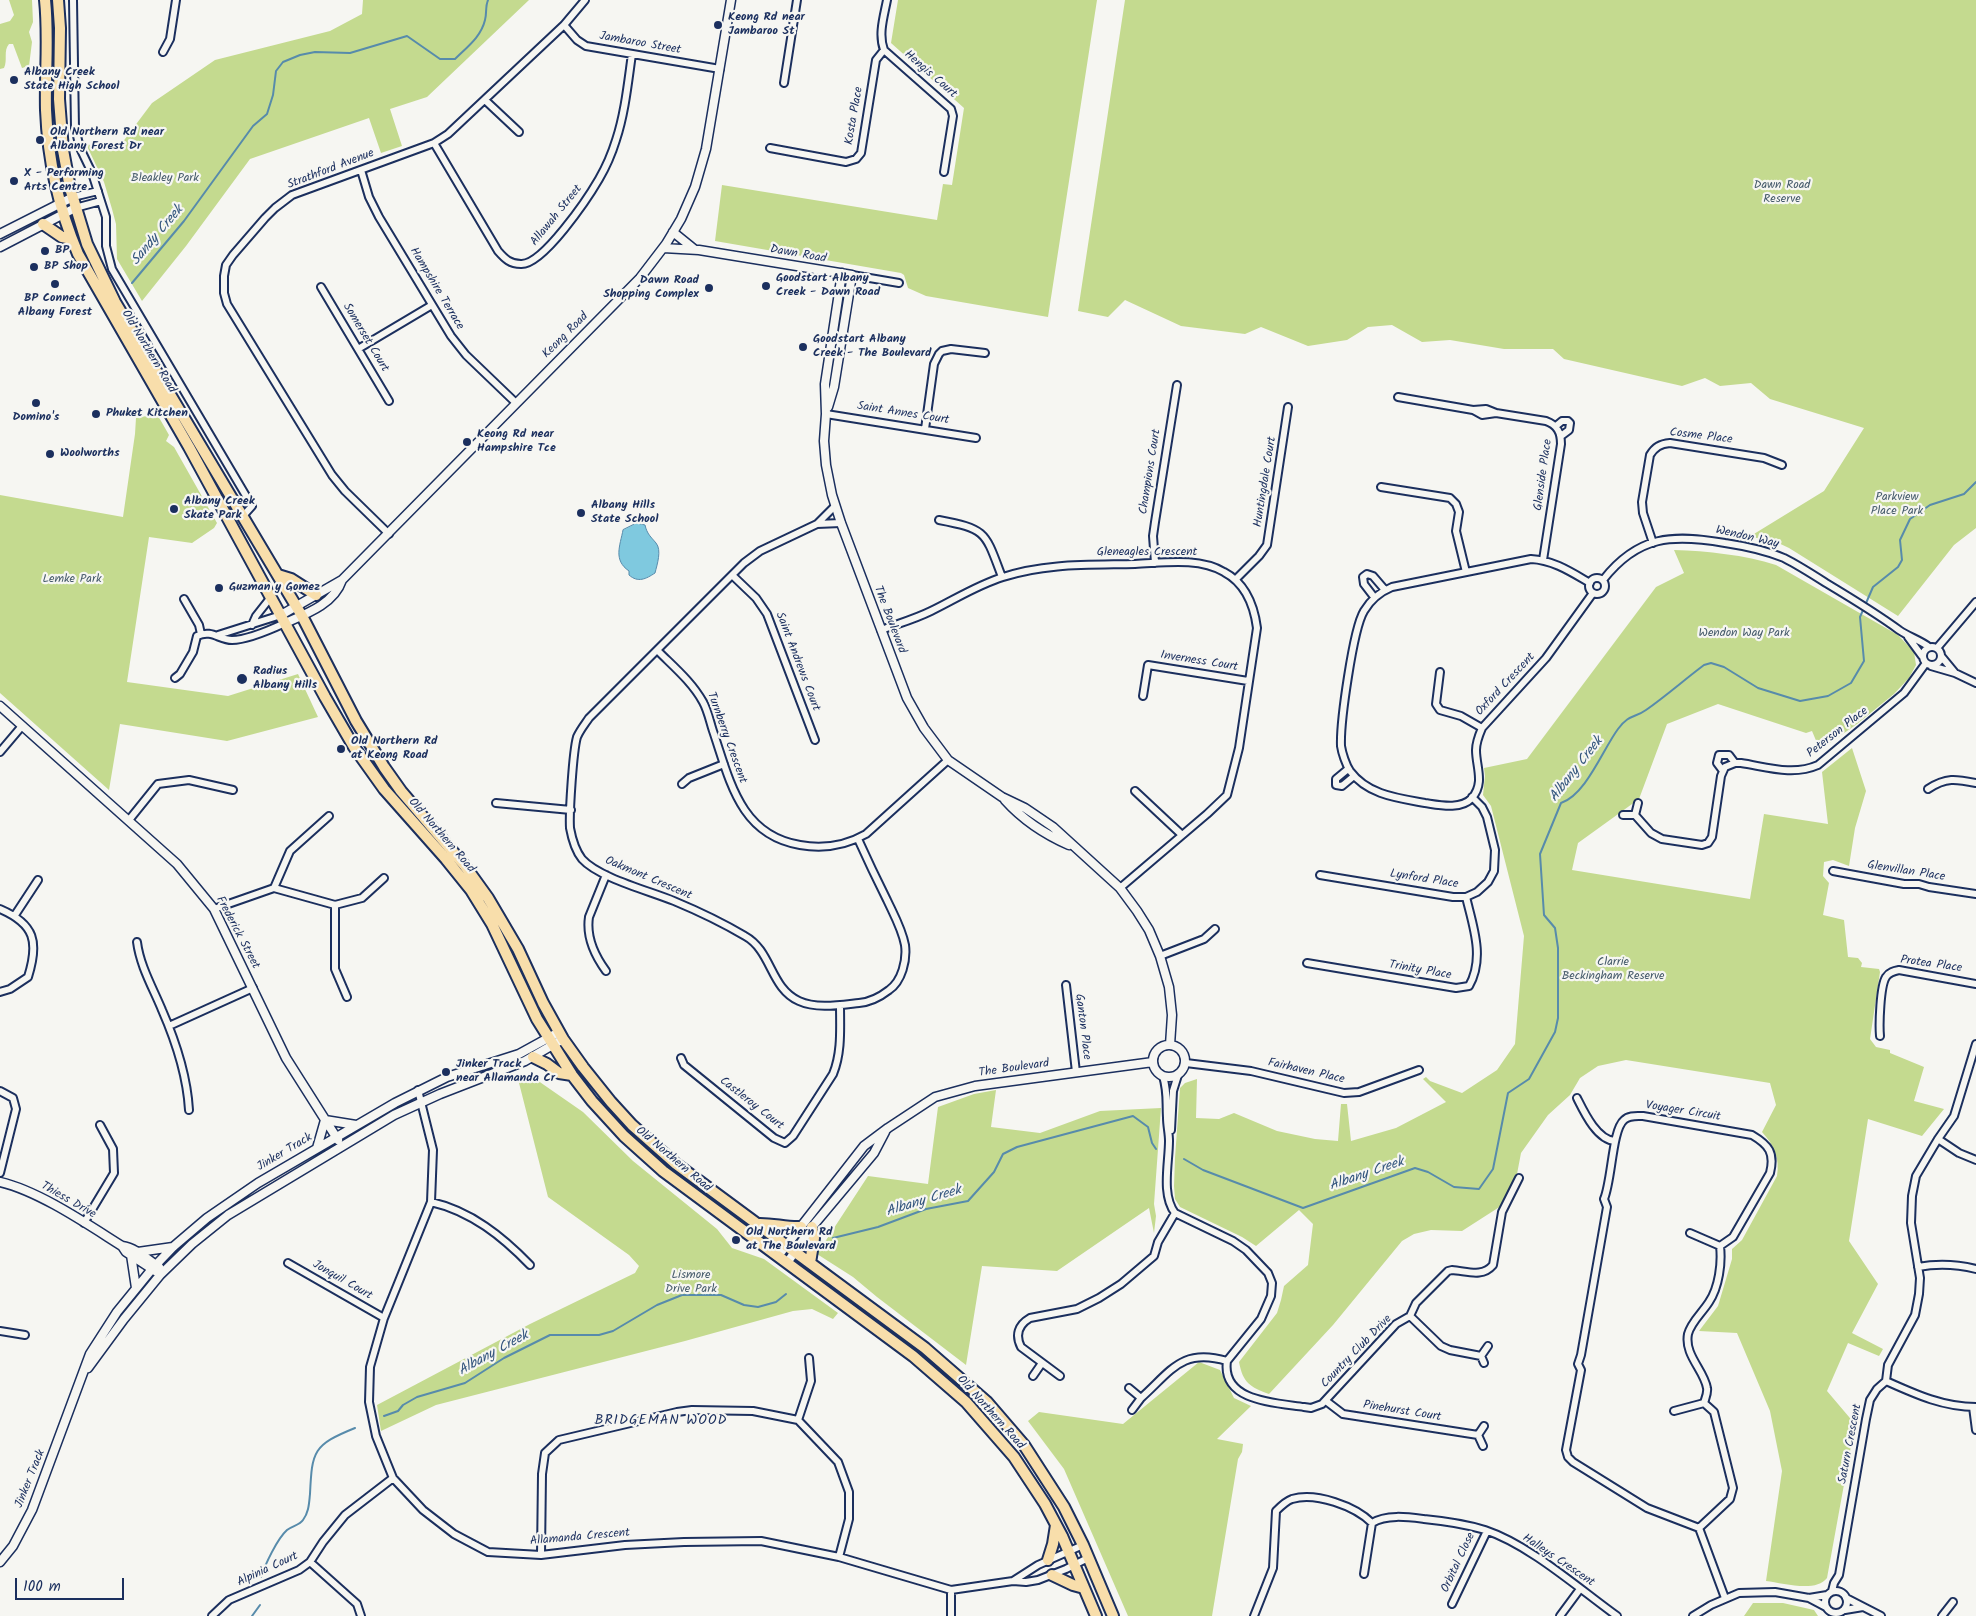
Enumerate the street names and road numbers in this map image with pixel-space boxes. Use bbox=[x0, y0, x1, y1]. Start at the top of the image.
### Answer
street label: Jambaroo Street bbox=[598, 30, 682, 58]
street label: Hengis Court bbox=[901, 48, 959, 102]
street label: Kosta Place bbox=[843, 86, 867, 146]
street label: Strathford Avenue bbox=[286, 147, 376, 193]
street label: Allawah Street bbox=[528, 183, 586, 249]
street label: Dawn Road bbox=[769, 243, 827, 267]
street label: Hampshire Terrace bbox=[406, 245, 466, 333]
street label: Somerset Court bbox=[339, 301, 391, 375]
street label: Old Northern Road bbox=[118, 308, 178, 396]
street label: Keong Road bbox=[540, 310, 592, 362]
street label: Saint Annes Court bbox=[856, 400, 950, 428]
street label: Cosme Place bbox=[1669, 426, 1733, 448]
street label: Champions Court bbox=[1137, 428, 1165, 516]
street label: Huntingdale Court bbox=[1252, 436, 1280, 528]
street label: Glenside Place bbox=[1532, 438, 1556, 512]
street label: Wendon Way bbox=[1714, 524, 1780, 552]
street label: Gleneagles Crescent bbox=[1097, 546, 1197, 560]
street label: The Boulevard bbox=[870, 584, 908, 656]
street label: Saint Andrews Court bbox=[772, 611, 822, 713]
street label: Inverness Court bbox=[1159, 649, 1239, 675]
street label: Oxford Crescent bbox=[1473, 651, 1539, 719]
street label: Turnberry Crescent bbox=[703, 690, 749, 786]
street label: Peterson Place bbox=[1805, 705, 1871, 761]
street label: Old Northern Road bbox=[405, 796, 477, 876]
street label: Oakmont Crescent bbox=[602, 854, 694, 904]
street label: Glenvillan Place bbox=[1866, 859, 1946, 885]
street label: Lynford Place bbox=[1389, 867, 1459, 893]
street label: Frederick Street bbox=[212, 894, 262, 972]
street label: Protea Place bbox=[1899, 954, 1963, 976]
street label: Trinity Place bbox=[1388, 958, 1452, 984]
street label: Ganton Place bbox=[1071, 993, 1093, 1061]
street label: Fairhaven Place bbox=[1266, 1056, 1346, 1088]
street label: The Boulevard bbox=[978, 1057, 1050, 1081]
street label: Castleroy Court bbox=[716, 1074, 786, 1134]
street label: Voyager Circuit bbox=[1645, 1099, 1721, 1125]
street label: Old Northern Road bbox=[632, 1124, 714, 1196]
street label: Jinker Track bbox=[255, 1131, 315, 1175]
street label: Thiess Drive bbox=[38, 1179, 98, 1223]
street label: Jonquil Court bbox=[310, 1258, 374, 1304]
street label: Country Club Drive bbox=[1319, 1313, 1395, 1391]
street label: Old Northern Road bbox=[953, 1373, 1027, 1453]
street label: Pinehurst Court bbox=[1362, 1399, 1442, 1425]
street label: Saturn Crescent bbox=[1836, 1403, 1866, 1485]
street label: Jinker Track bbox=[13, 1448, 49, 1510]
street label: Allamanda Crescent bbox=[529, 1526, 631, 1550]
street label: Orbital Close bbox=[1439, 1531, 1479, 1595]
street label: Halleys Crescent bbox=[1519, 1532, 1597, 1590]
street label: Alpinia Court bbox=[235, 1550, 301, 1590]

